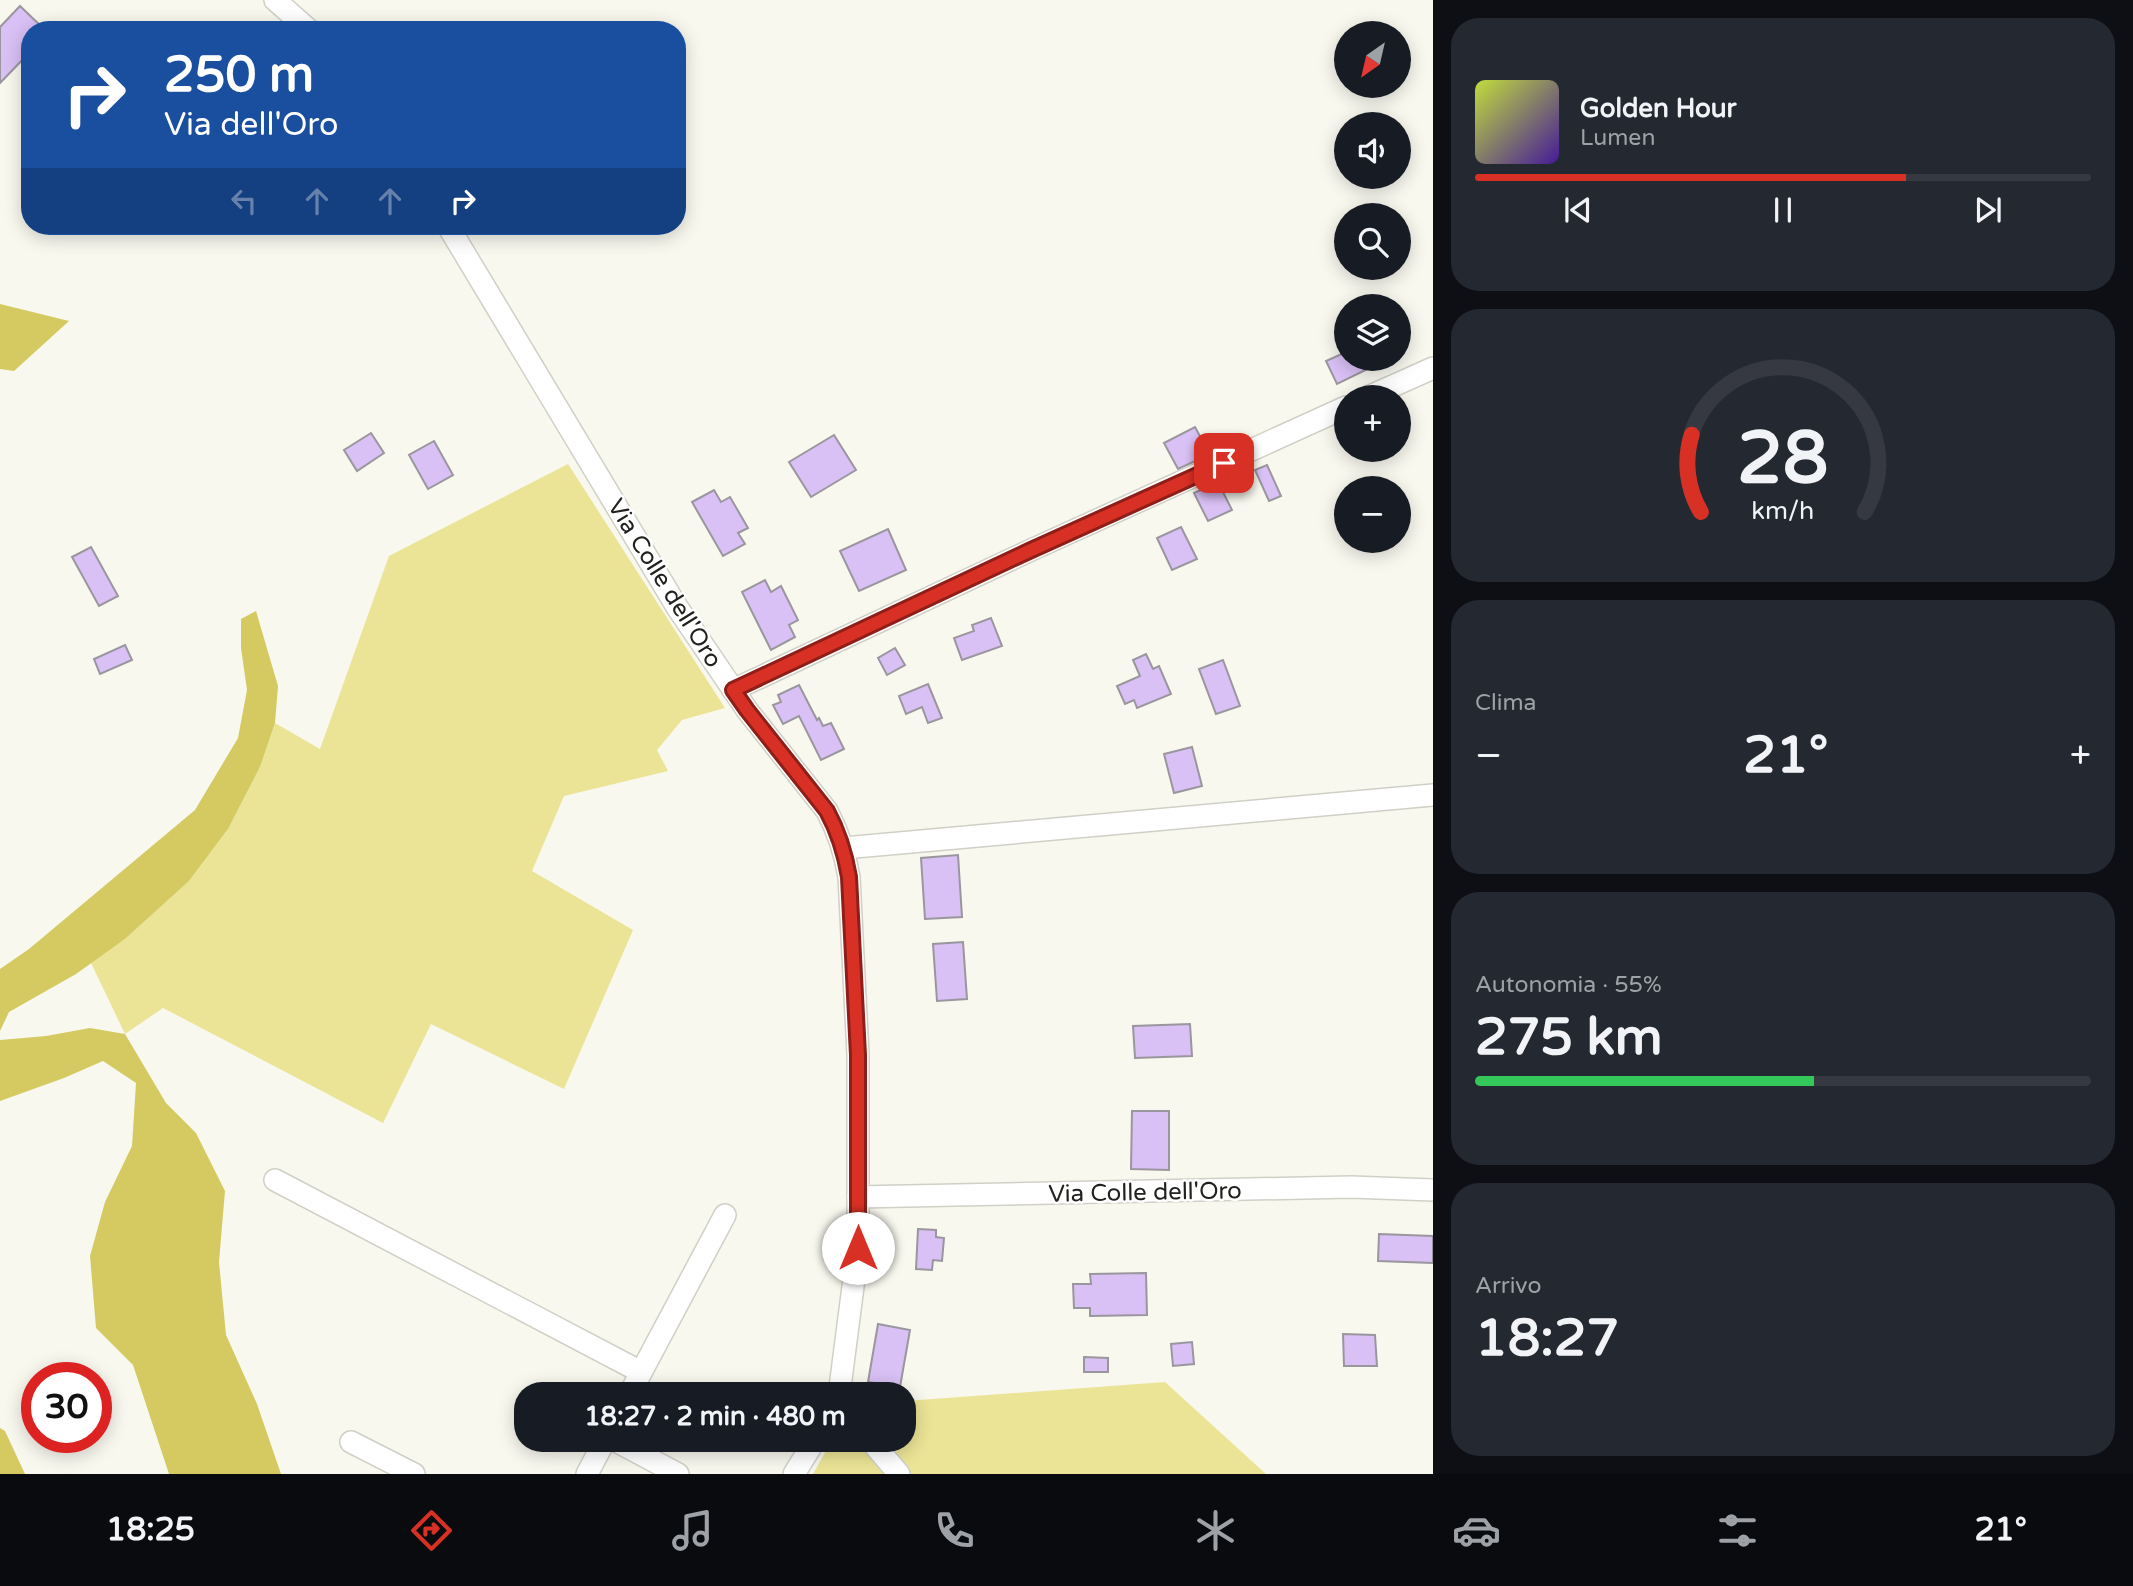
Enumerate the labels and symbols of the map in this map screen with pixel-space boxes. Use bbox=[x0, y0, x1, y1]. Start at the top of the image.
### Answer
north arrow bbox=[1334, 21, 1410, 98]
pin bbox=[1194, 433, 1254, 493]
street label: Via Colle dell'Oro bbox=[601, 494, 728, 673]
street label: Via Colle dell'Oro bbox=[1048, 1176, 1242, 1209]
position arrow bbox=[821, 1211, 895, 1285]
speed limit sign: 30 bbox=[21, 1362, 112, 1453]

